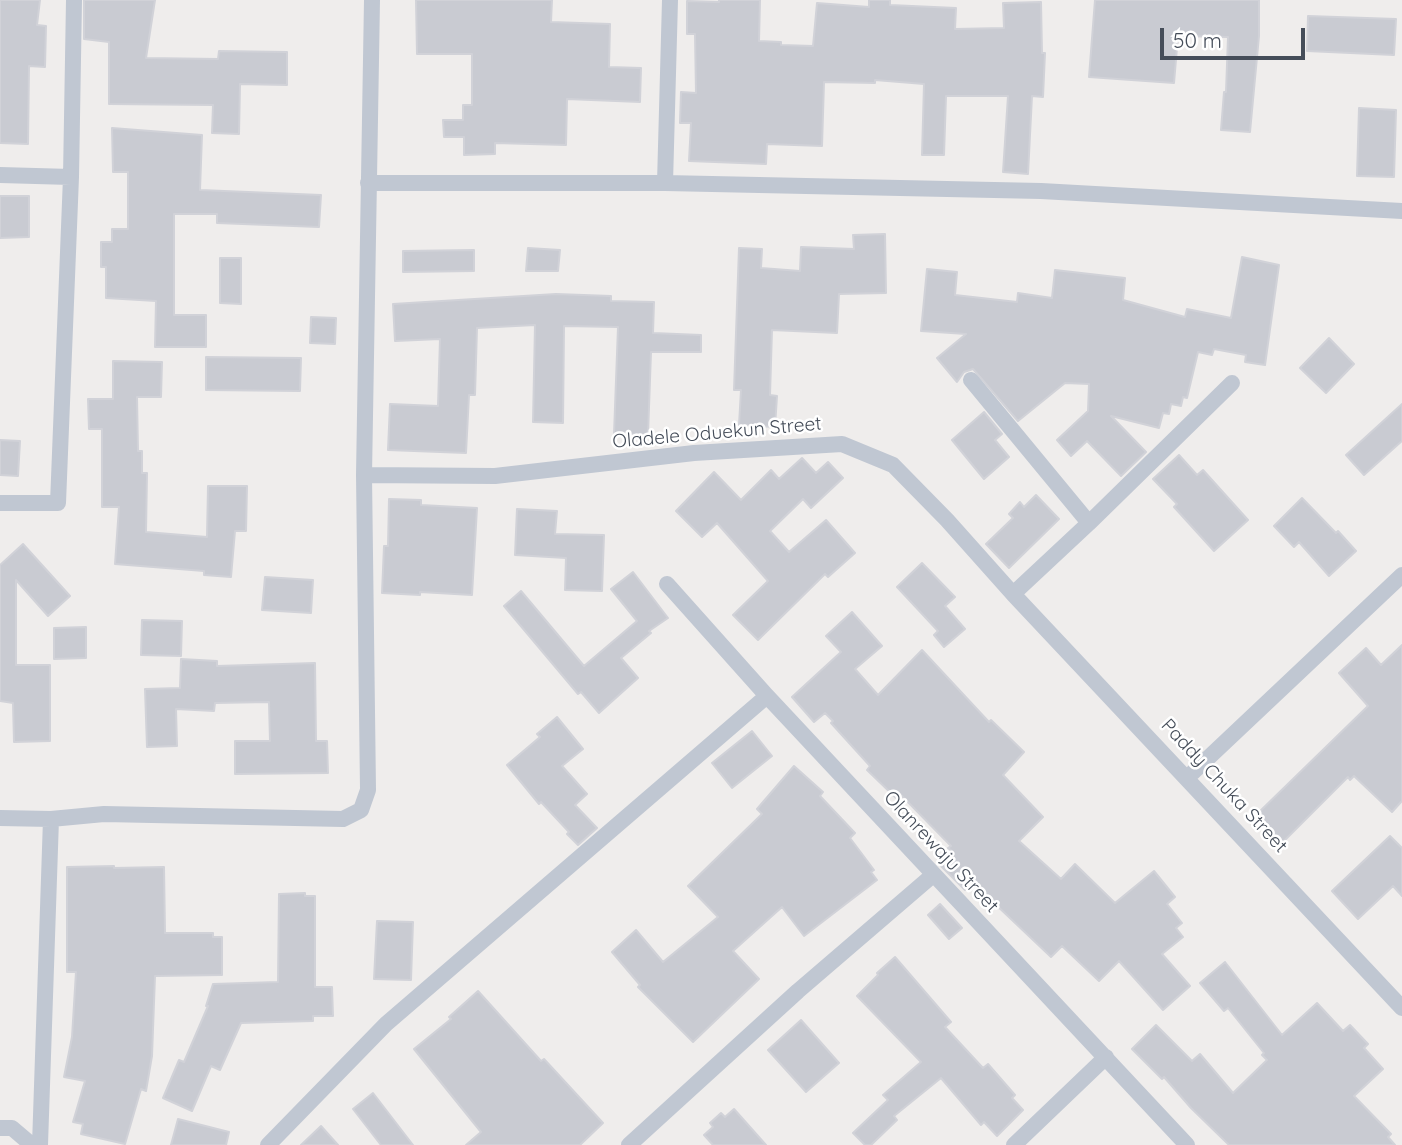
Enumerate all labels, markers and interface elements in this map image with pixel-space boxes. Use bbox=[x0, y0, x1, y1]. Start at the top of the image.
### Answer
scale bar bbox=[1164, 14, 1309, 58]
text: 50 m bbox=[1173, 27, 1222, 53]
street label: Oladele Oduekun Street bbox=[611, 412, 823, 454]
street label: Paddy Chuka Street bbox=[1156, 714, 1292, 858]
street label: Olanrewaju Street bbox=[879, 786, 1003, 918]

